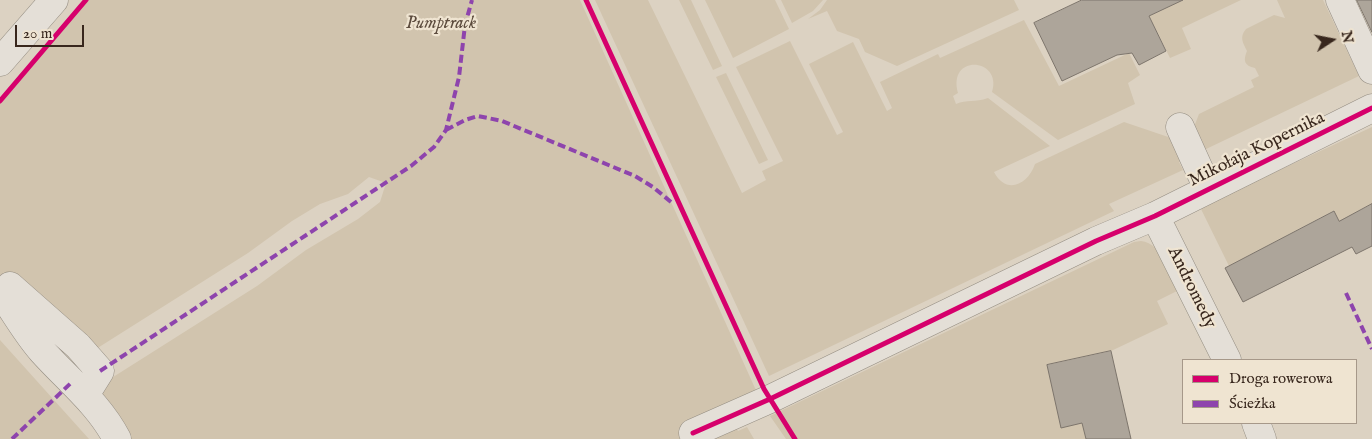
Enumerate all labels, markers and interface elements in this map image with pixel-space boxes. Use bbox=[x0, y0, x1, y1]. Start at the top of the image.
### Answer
park label: Pumptrack bbox=[406, 13, 476, 35]
scale bar bbox=[18, 15, 86, 47]
north arrow bbox=[1307, 15, 1357, 65]
text: 20 m bbox=[23, 24, 52, 43]
text: N bbox=[1337, 29, 1357, 45]
street label: Mikołaja Kopernika bbox=[1185, 108, 1329, 192]
street label: Andromedy bbox=[1162, 244, 1220, 332]
legend bbox=[1182, 359, 1357, 424]
text: Droga rowerowa bbox=[1229, 369, 1332, 388]
text: Ścieżka bbox=[1229, 394, 1275, 413]

